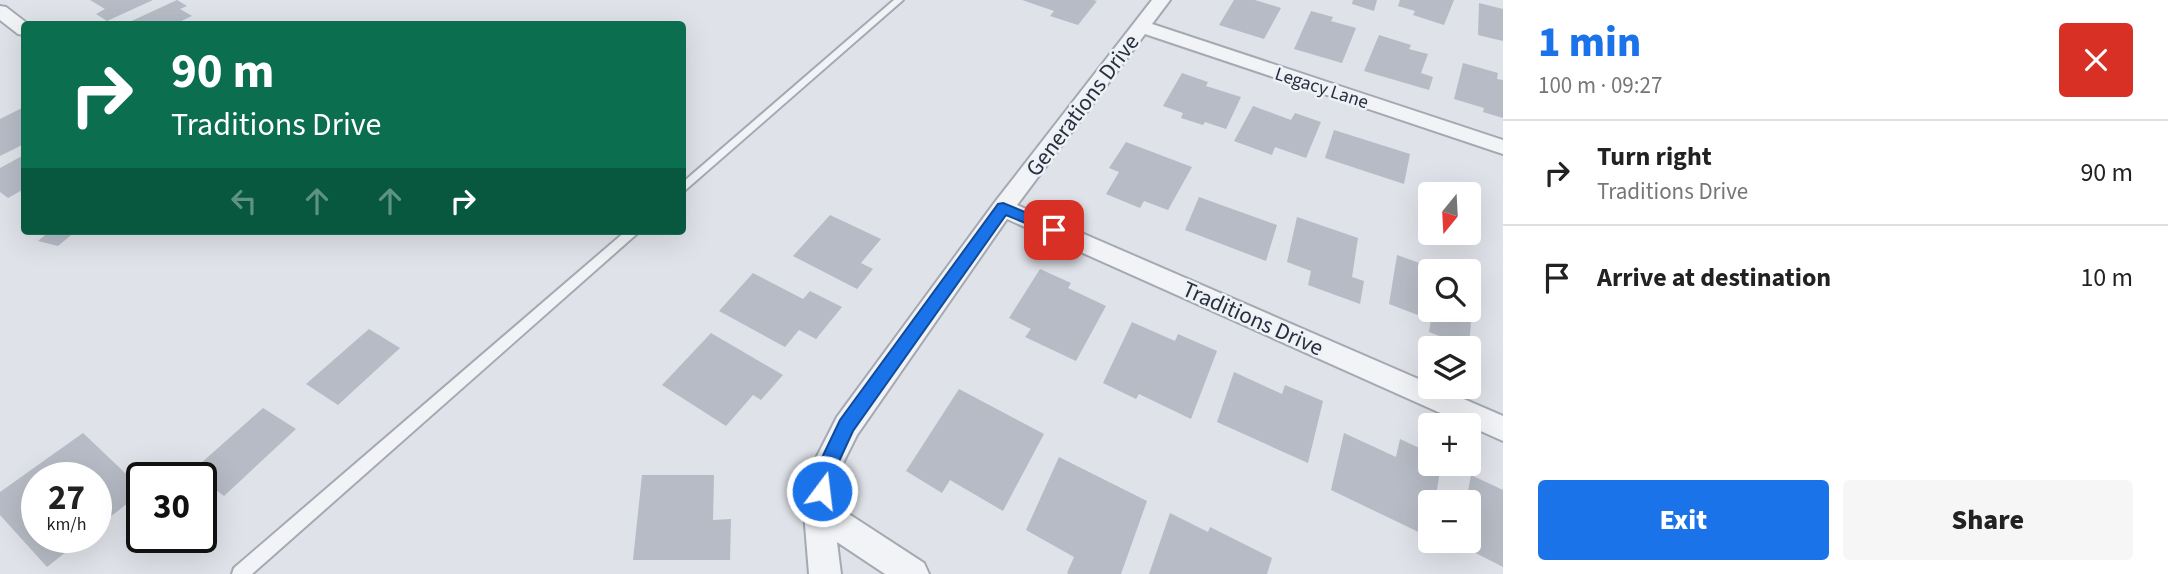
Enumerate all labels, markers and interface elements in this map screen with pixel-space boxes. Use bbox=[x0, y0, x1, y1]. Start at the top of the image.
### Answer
text: 1 min bbox=[1538, 13, 1641, 73]
button: close bbox=[2059, 23, 2133, 97]
street label: Generations Drive bbox=[1018, 27, 1147, 183]
text: 90 m bbox=[171, 37, 275, 107]
icon: right bbox=[56, 49, 147, 140]
street label: Legacy Lane bbox=[1271, 61, 1372, 116]
text: 100 m · 09:27 bbox=[1538, 69, 1662, 102]
text: Traditions Drive bbox=[171, 102, 381, 148]
text: Turn right bbox=[1597, 138, 1712, 175]
icon: right bbox=[1538, 154, 1576, 192]
text: 90 m bbox=[2080, 154, 2133, 191]
text: Traditions Drive bbox=[1597, 175, 1748, 208]
icon: left bbox=[225, 182, 263, 220]
icon: ahead bbox=[298, 182, 336, 220]
icon: ahead bbox=[371, 182, 409, 220]
icon: right bbox=[444, 182, 482, 220]
north arrow bbox=[1418, 182, 1480, 245]
map controls bbox=[1418, 182, 1481, 553]
pin bbox=[1024, 200, 1084, 260]
icon: arrive bbox=[1035, 211, 1073, 249]
button: search bbox=[1418, 259, 1481, 322]
icon: arrive bbox=[1538, 259, 1576, 297]
text: Arrive at destination bbox=[1597, 259, 1831, 296]
text: 10 m bbox=[2080, 259, 2133, 296]
street label: Traditions Drive bbox=[1177, 273, 1329, 364]
button: layers bbox=[1418, 336, 1481, 399]
button: + bbox=[1418, 413, 1481, 476]
position arrow bbox=[785, 454, 859, 528]
speed limit sign: 30 bbox=[126, 462, 217, 553]
text: 27 bbox=[48, 473, 85, 523]
button: Exit bbox=[1538, 480, 1829, 560]
button: Share bbox=[1843, 480, 2133, 560]
button: − bbox=[1418, 490, 1481, 553]
text: km/h bbox=[47, 512, 86, 537]

